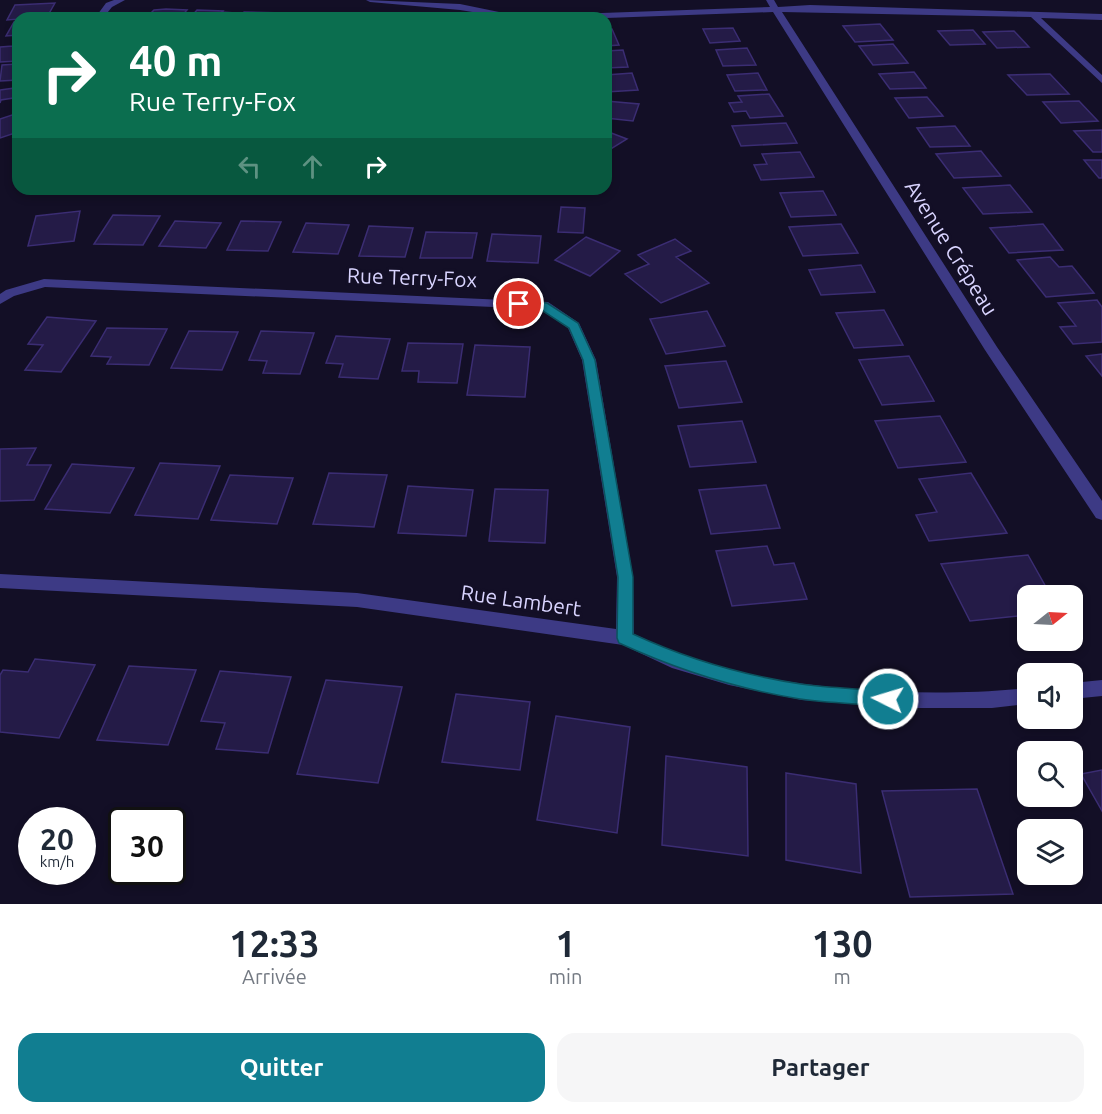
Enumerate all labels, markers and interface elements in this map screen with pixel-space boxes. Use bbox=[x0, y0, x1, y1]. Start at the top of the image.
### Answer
icon: right bbox=[30, 36, 108, 114]
text: 40 m bbox=[129, 37, 223, 84]
text: Rue Terry-Fox bbox=[129, 86, 296, 116]
icon: left bbox=[233, 150, 266, 183]
icon: ahead bbox=[296, 150, 329, 183]
icon: right bbox=[359, 150, 392, 183]
street label: Avenue Crépeau bbox=[901, 176, 1003, 319]
street label: Rue Terry-Fox bbox=[347, 263, 478, 291]
pin bbox=[493, 278, 544, 329]
icon: arrive bbox=[502, 287, 535, 320]
street label: Rue Lambert bbox=[459, 580, 583, 620]
north arrow bbox=[1017, 585, 1083, 651]
map controls bbox=[1017, 585, 1083, 885]
button: sound bbox=[1017, 663, 1083, 729]
position arrow bbox=[856, 667, 920, 731]
button: search bbox=[1017, 741, 1083, 807]
speed limit sign: 30 bbox=[108, 807, 186, 885]
button: layers bbox=[1017, 819, 1083, 885]
text: 20 bbox=[40, 822, 74, 856]
text: km/h bbox=[40, 853, 74, 870]
text: 12:33 bbox=[229, 923, 319, 964]
text: 1 bbox=[555, 923, 576, 964]
text: 130 bbox=[812, 923, 873, 964]
text: Arrivée bbox=[242, 965, 307, 988]
text: min bbox=[549, 965, 582, 988]
text: m bbox=[834, 965, 851, 988]
button: Quitter bbox=[18, 1033, 545, 1102]
button: Partager bbox=[557, 1033, 1084, 1102]

